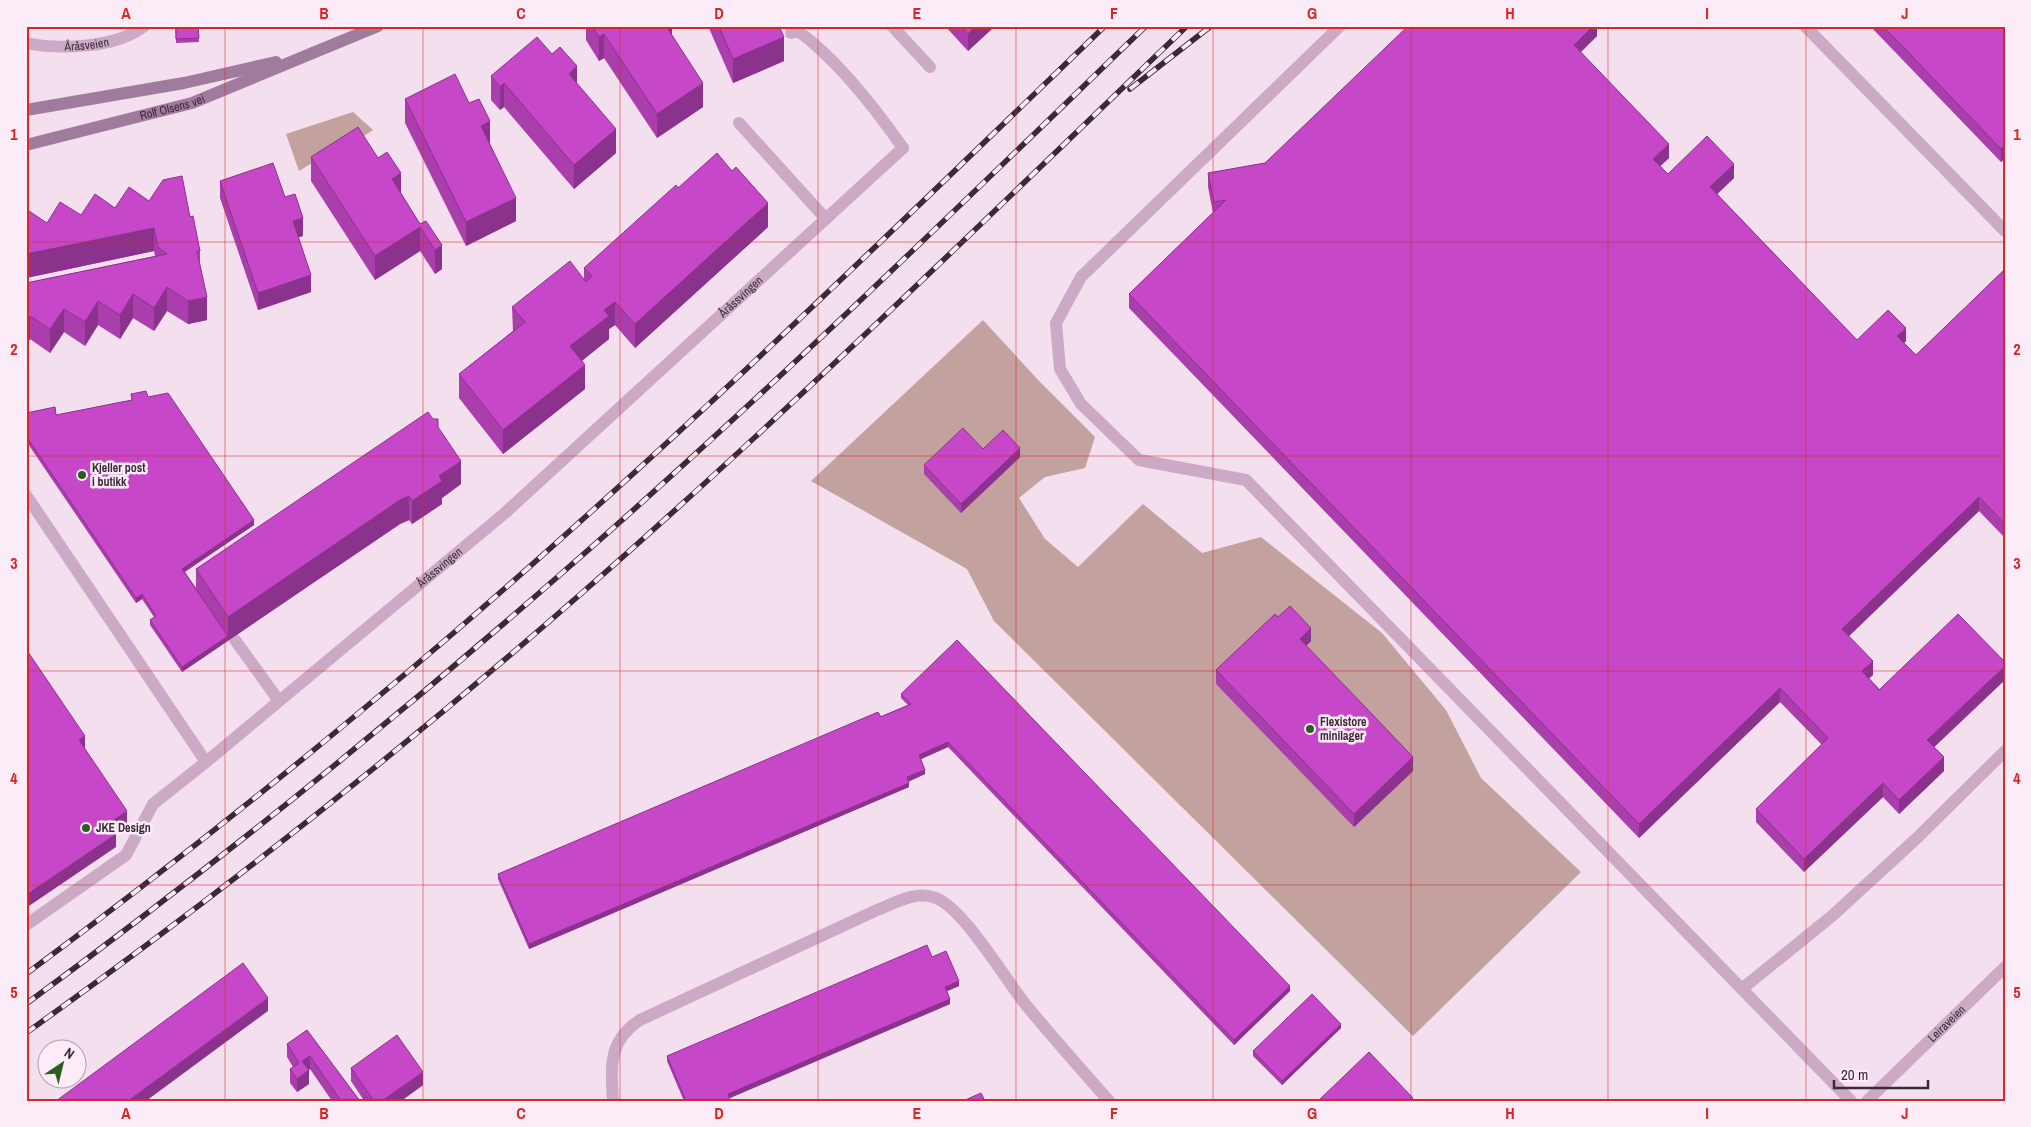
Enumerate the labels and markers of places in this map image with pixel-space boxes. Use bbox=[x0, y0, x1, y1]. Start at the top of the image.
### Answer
place label: Kjeller post i butikk bbox=[92, 460, 146, 490]
marker: Kjeller post i butikk bbox=[76, 469, 88, 481]
place label: Flexistore minilager bbox=[1320, 714, 1367, 744]
marker: Flexistore minilager bbox=[1304, 723, 1316, 735]
place label: JKE Design bbox=[96, 820, 151, 836]
marker: JKE Design bbox=[80, 822, 92, 834]

